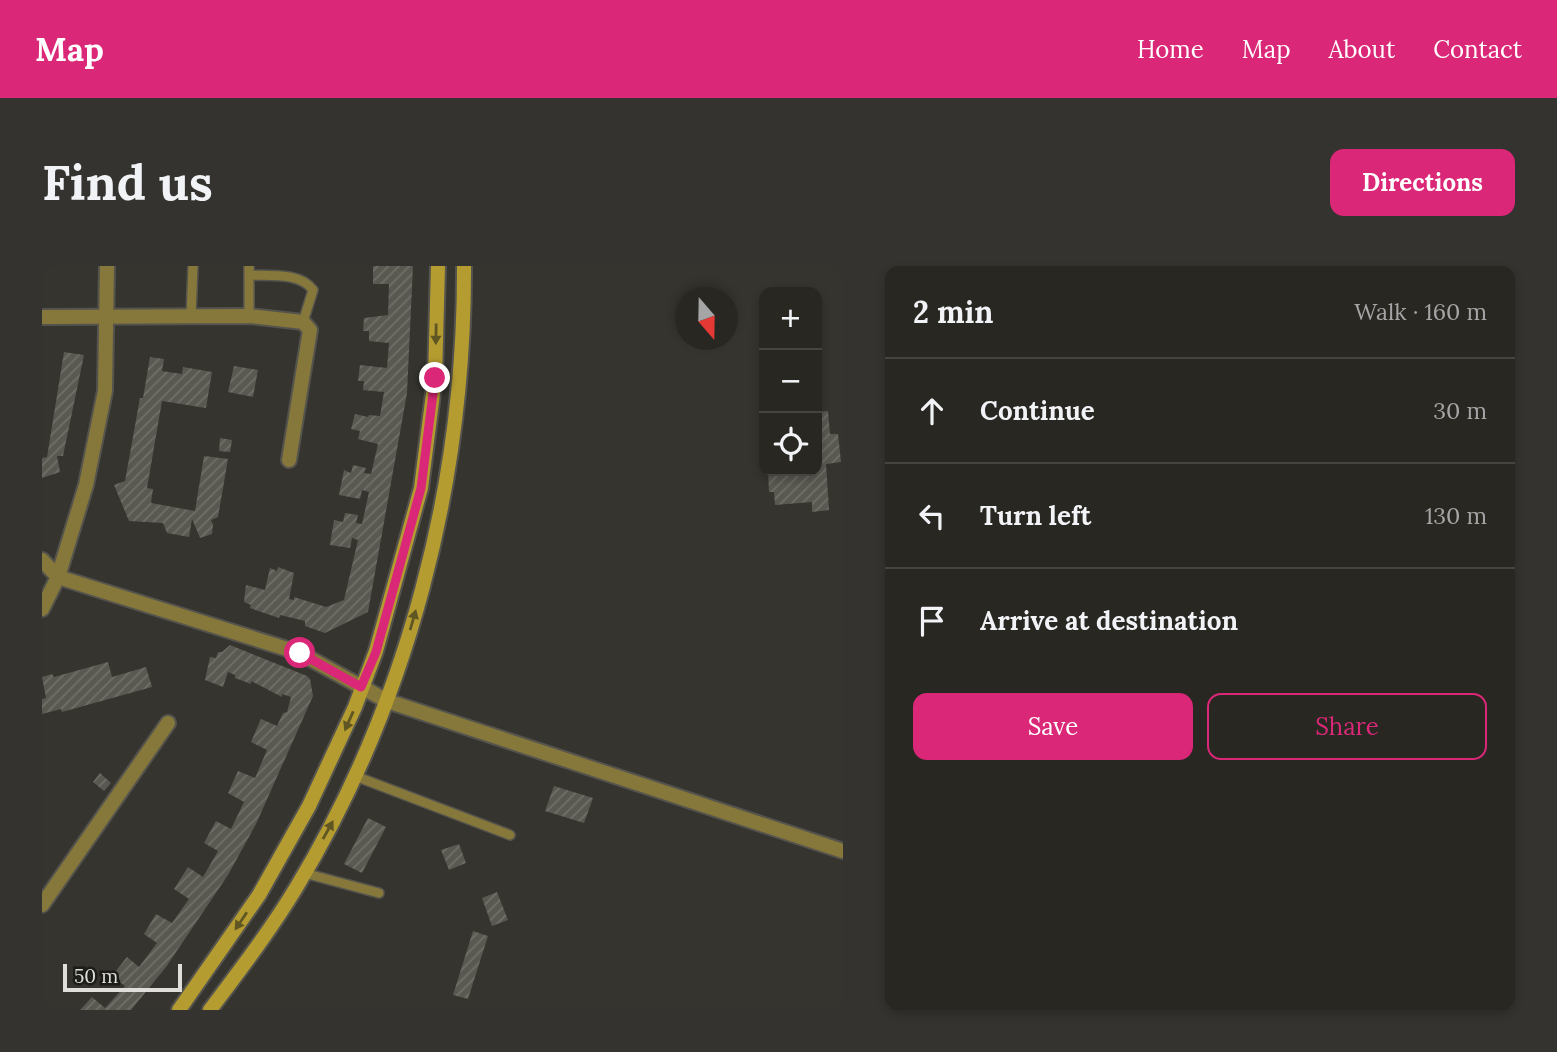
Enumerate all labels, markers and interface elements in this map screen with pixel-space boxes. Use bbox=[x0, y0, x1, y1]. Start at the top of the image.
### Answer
text: Map bbox=[35, 28, 104, 70]
text: Home bbox=[1137, 34, 1204, 65]
text: Map bbox=[1242, 34, 1291, 65]
text: About bbox=[1329, 34, 1395, 65]
text: Contact bbox=[1433, 34, 1522, 65]
button: Directions bbox=[1330, 149, 1515, 216]
text: Find us bbox=[42, 151, 213, 213]
north arrow bbox=[675, 287, 738, 350]
map controls bbox=[759, 287, 822, 476]
button: + bbox=[759, 287, 822, 350]
text: 2 min bbox=[913, 293, 993, 331]
text: Walk · 160 m bbox=[1354, 297, 1487, 326]
one-way arrow bbox=[430, 323, 442, 345]
button: − bbox=[759, 350, 822, 413]
route end bbox=[419, 362, 450, 393]
icon: ahead bbox=[913, 392, 951, 430]
text: Continue bbox=[980, 394, 1095, 427]
text: 30 m bbox=[1433, 396, 1487, 425]
button: locate bbox=[759, 413, 822, 476]
icon: left bbox=[913, 497, 951, 535]
text: Turn left bbox=[980, 499, 1091, 532]
text: 130 m bbox=[1425, 501, 1487, 530]
icon: arrive bbox=[913, 602, 951, 640]
text: Arrive at destination bbox=[980, 604, 1238, 637]
one-way arrow bbox=[408, 609, 418, 630]
route start bbox=[284, 637, 315, 668]
button: Save bbox=[913, 693, 1193, 760]
button: Share bbox=[1207, 693, 1487, 760]
one-way arrow bbox=[343, 711, 355, 731]
one-way arrow bbox=[322, 820, 334, 840]
one-way arrow bbox=[234, 912, 248, 930]
scale bar bbox=[63, 961, 182, 993]
text: 50 m bbox=[74, 964, 118, 988]

